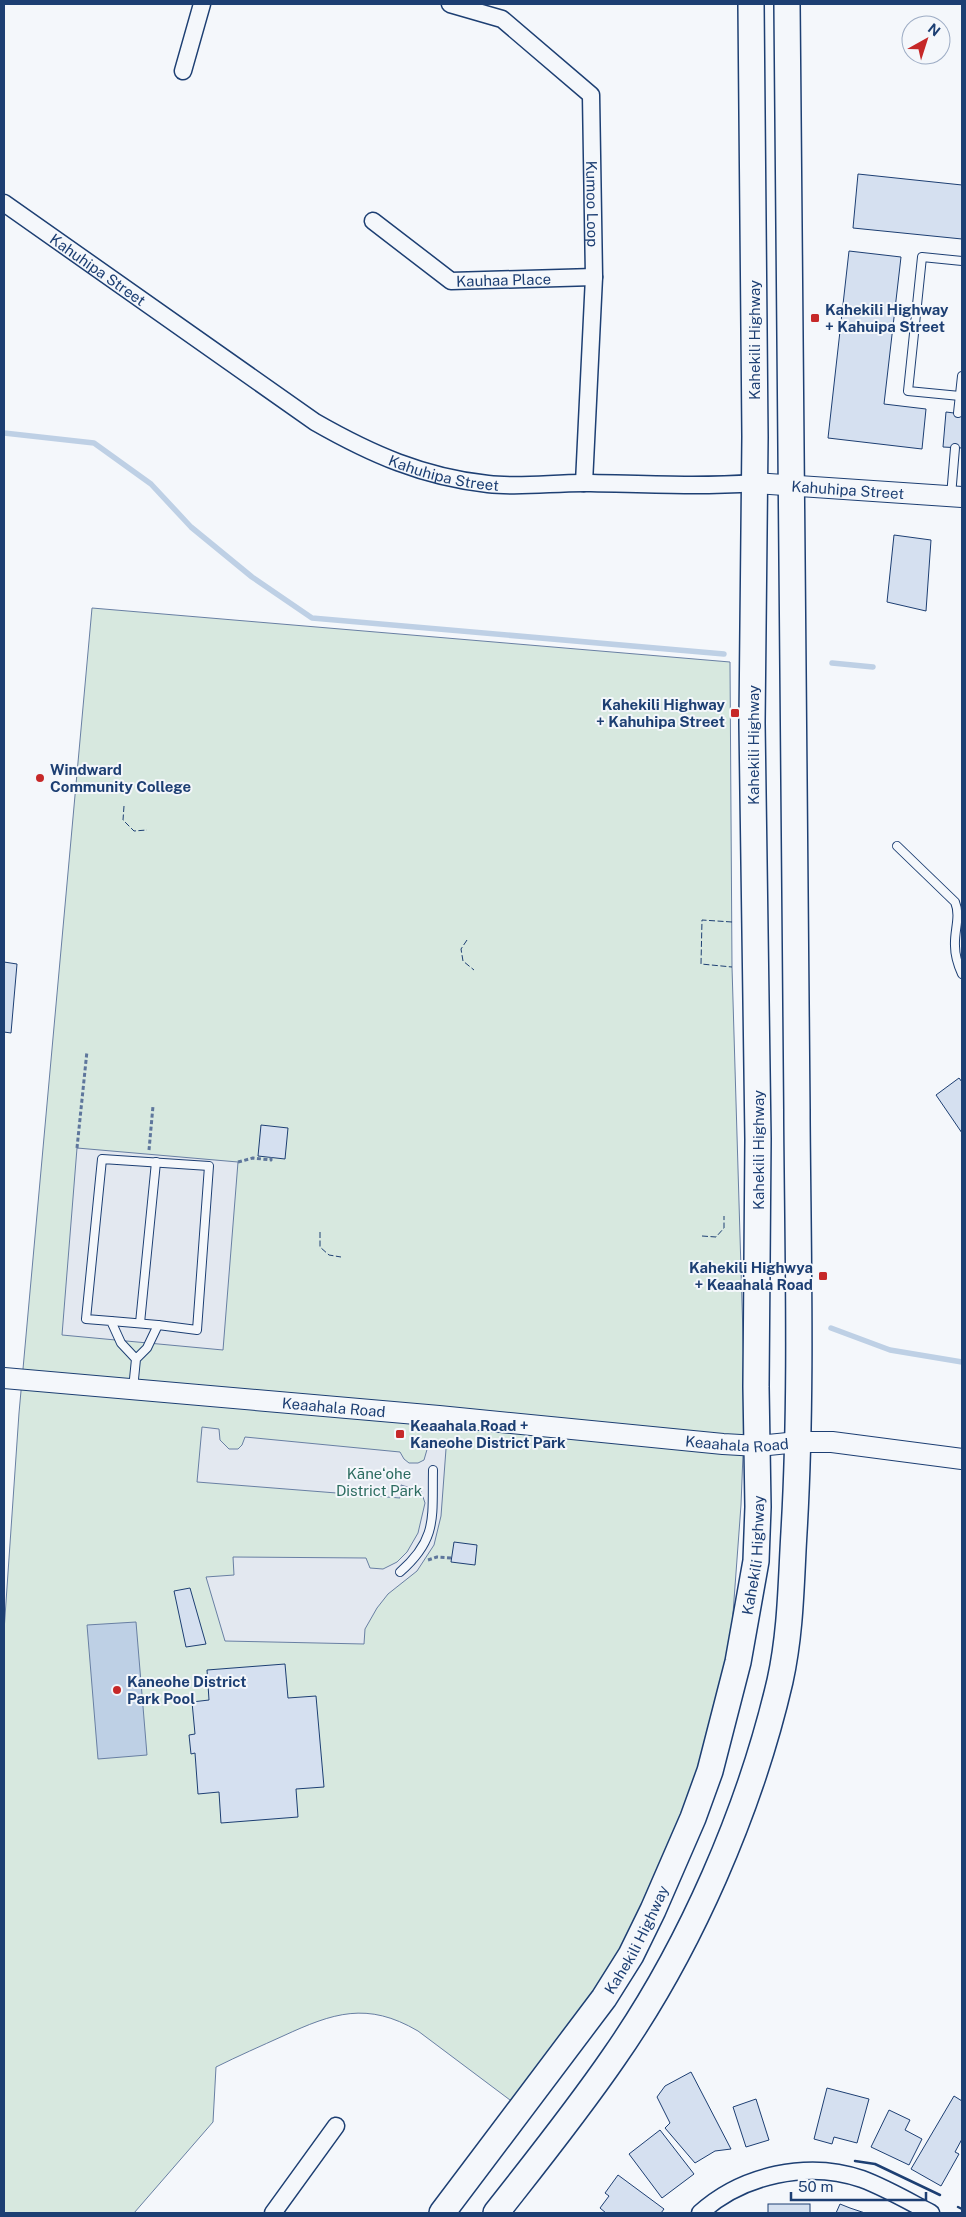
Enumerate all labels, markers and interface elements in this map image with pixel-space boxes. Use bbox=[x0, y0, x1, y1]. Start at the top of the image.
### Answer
north arrow bbox=[901, 15, 951, 65]
text: N bbox=[925, 20, 943, 40]
street label: Kumoo Loop bbox=[584, 161, 602, 247]
street label: Kahuhipa Street bbox=[47, 230, 149, 309]
street label: Kauhaa Place bbox=[456, 270, 551, 289]
street label: Kahekili Highway bbox=[746, 280, 763, 400]
place label: Kahekili Highway + Kahuipa Street bbox=[825, 301, 949, 335]
marker: Kahekili Highway + Kahuipa Street bbox=[809, 312, 821, 324]
street label: Kahuhipa Street bbox=[386, 451, 500, 493]
street label: Kahuhipa Street bbox=[791, 477, 905, 502]
street label: Kahekili Highway bbox=[745, 685, 762, 805]
place label: Kahekili Highway + Kahuhipa Street bbox=[596, 696, 726, 730]
marker: Kahekili Highway + Kahuhipa Street bbox=[729, 707, 741, 719]
place label: Windward Community College bbox=[50, 761, 191, 795]
marker: Windward Community College bbox=[34, 772, 46, 784]
street label: Kahekili Highway bbox=[750, 1090, 767, 1210]
place label: Kahekili Highwya + Keaahala Road bbox=[689, 1259, 813, 1293]
marker: Kahekili Highwya + Keaahala Road bbox=[817, 1270, 829, 1282]
street label: Keaahala Road bbox=[281, 1394, 386, 1420]
place label: Keaahala Road + Kaneohe District Park bbox=[410, 1417, 566, 1451]
marker: Keaahala Road + Kaneohe District Park bbox=[394, 1428, 406, 1440]
street label: Keaahala Road bbox=[684, 1432, 789, 1455]
park label: Kāneʻohe District Park bbox=[336, 1465, 422, 1499]
street label: Kahekili Highway bbox=[738, 1495, 767, 1616]
place label: Kaneohe District Park Pool bbox=[127, 1673, 246, 1707]
marker: Kaneohe District Park Pool bbox=[111, 1684, 123, 1696]
street label: Kahekili Highway bbox=[600, 1883, 671, 1997]
scale bar bbox=[791, 2170, 926, 2202]
text: 50 m bbox=[798, 2178, 833, 2195]

